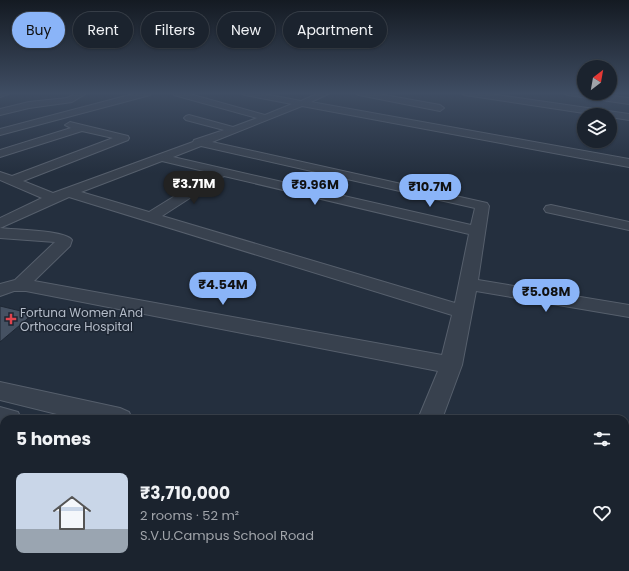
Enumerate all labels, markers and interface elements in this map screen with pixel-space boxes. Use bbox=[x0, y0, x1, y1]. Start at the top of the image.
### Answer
chip: Buy bbox=[12, 12, 65, 48]
chip: Rent bbox=[73, 12, 133, 48]
chip: Filters bbox=[141, 12, 209, 48]
chip: New bbox=[217, 12, 275, 48]
chip: Apartment bbox=[283, 12, 387, 48]
north arrow bbox=[577, 60, 617, 100]
map controls bbox=[577, 60, 617, 148]
button: layers bbox=[577, 108, 617, 148]
pin: ₹3.71M bbox=[161, 171, 227, 205]
pin: ₹9.96M bbox=[282, 172, 348, 206]
text: ₹3.71M bbox=[172, 174, 216, 193]
pin: ₹10.7M bbox=[397, 174, 463, 208]
text: ₹9.96M bbox=[291, 175, 339, 194]
text: ₹10.7M bbox=[408, 177, 452, 196]
pin: ₹4.54M bbox=[190, 272, 256, 306]
text: ₹4.54M bbox=[198, 275, 248, 294]
pin: ₹5.08M bbox=[513, 279, 579, 313]
text: ₹5.08M bbox=[522, 282, 570, 301]
place label: Fortuna Women And Orthocare Hospital bbox=[20, 304, 143, 335]
marker: Fortuna Women And Orthocare Hospital bbox=[5, 313, 17, 325]
text: 5 homes bbox=[16, 427, 91, 451]
icon: filters bbox=[591, 428, 613, 450]
text: ₹3,710,000 bbox=[140, 481, 230, 505]
icon: home bbox=[48, 489, 96, 537]
icon: heart bbox=[591, 502, 613, 524]
text: 2 rooms · 52 m² bbox=[140, 506, 239, 525]
text: S.V.U.Campus School Road bbox=[140, 526, 314, 545]

